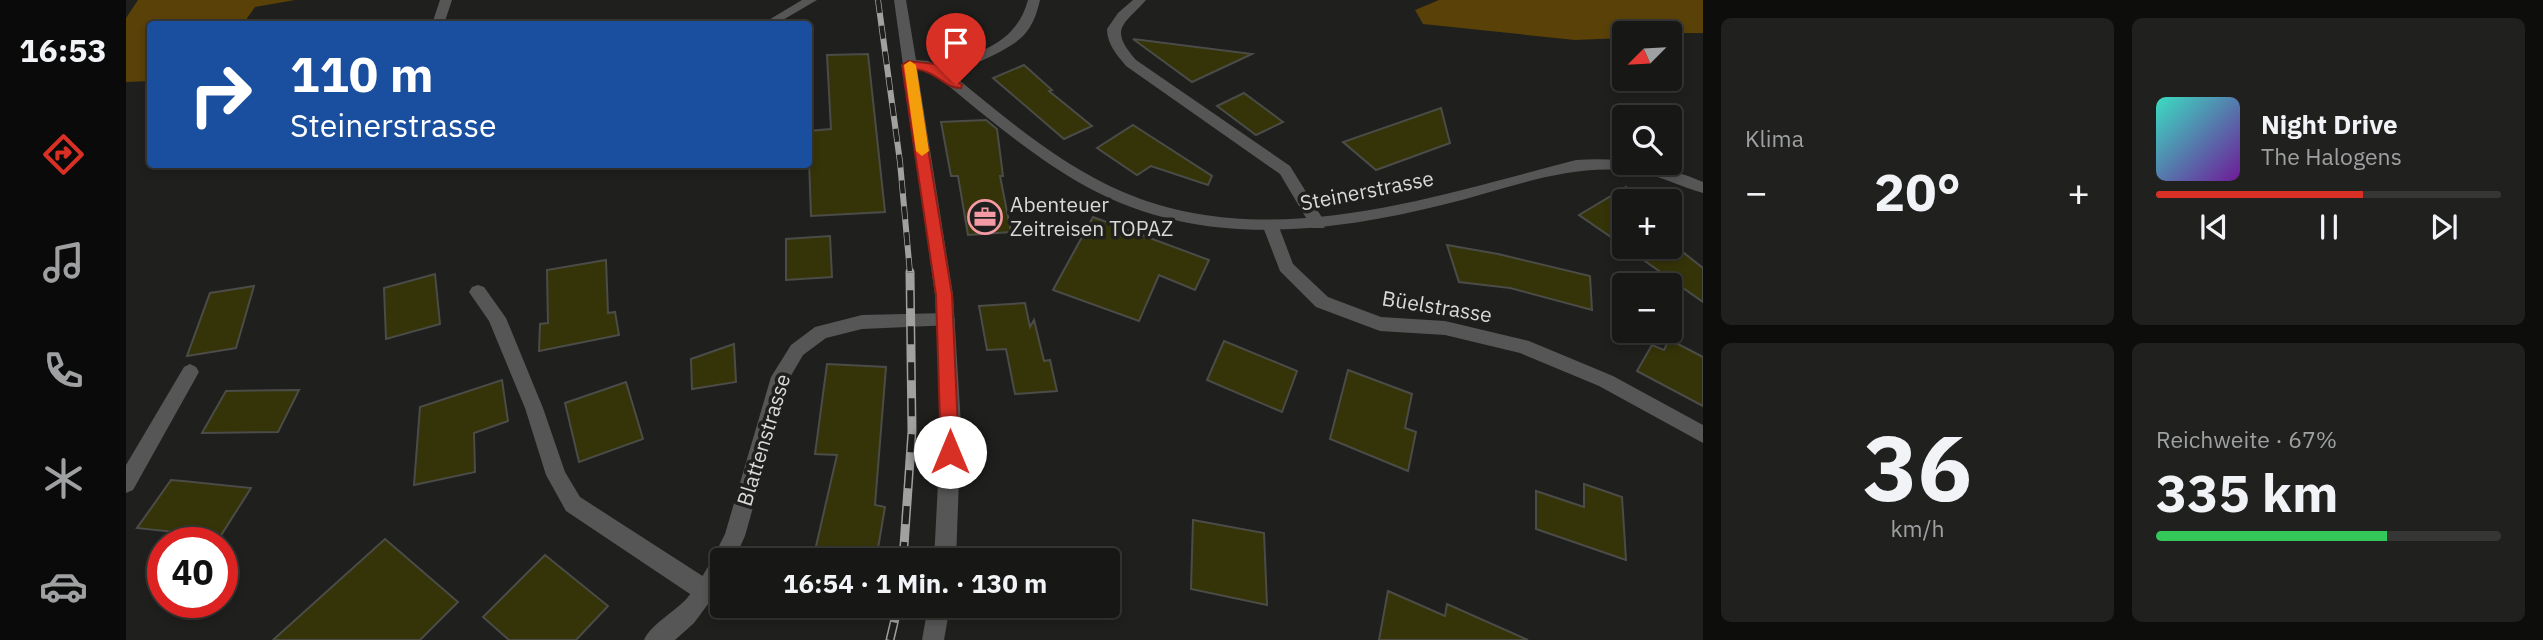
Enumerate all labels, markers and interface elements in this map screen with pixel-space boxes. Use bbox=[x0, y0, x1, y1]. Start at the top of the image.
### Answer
pin bbox=[926, 13, 986, 85]
north arrow bbox=[1612, 21, 1682, 91]
map controls bbox=[1612, 21, 1682, 343]
icon: arrive bbox=[937, 24, 975, 62]
text: 16:53 bbox=[19, 29, 107, 71]
text: 110 m bbox=[290, 42, 434, 105]
icon: right bbox=[175, 49, 266, 140]
text: Steinerstrasse bbox=[290, 104, 497, 146]
button: search bbox=[1612, 105, 1682, 175]
text: Night Drive bbox=[2261, 107, 2398, 141]
text: Klima bbox=[1745, 123, 1804, 153]
icon: directions bbox=[39, 130, 88, 179]
text: The Halogens bbox=[2261, 141, 2402, 171]
text: 20° bbox=[1874, 158, 1961, 225]
street label: Steinerstrasse bbox=[1298, 163, 1436, 217]
text: − bbox=[1745, 167, 1768, 216]
text: + bbox=[2067, 167, 2090, 216]
button: + bbox=[1612, 189, 1682, 259]
place label: Abenteuer Zeitreisen TOPAZ bbox=[1010, 190, 1173, 242]
office icon: Abenteuer Zeitreisen TOPAZ bbox=[966, 198, 1004, 236]
icon: previous bbox=[2195, 208, 2233, 246]
icon: pause bbox=[2310, 208, 2348, 246]
icon: next bbox=[2425, 208, 2463, 246]
icon: music bbox=[39, 238, 88, 287]
button: − bbox=[1612, 273, 1682, 343]
street label: Büelstrasse bbox=[1380, 284, 1494, 329]
icon: phone bbox=[39, 346, 88, 395]
street label: Blattenstrasse bbox=[730, 370, 796, 509]
text: 36 bbox=[1863, 408, 1972, 526]
position arrow bbox=[913, 415, 987, 489]
text: Reichweite · 67% bbox=[2156, 424, 2337, 454]
icon: climate bbox=[39, 454, 88, 503]
text: 335 km bbox=[2156, 459, 2338, 526]
text: km/h bbox=[1890, 513, 1945, 543]
speed limit sign: 40 bbox=[147, 527, 238, 618]
icon: car bbox=[39, 562, 88, 611]
text: 16:54 · 1 Min. · 130 m bbox=[783, 566, 1047, 600]

